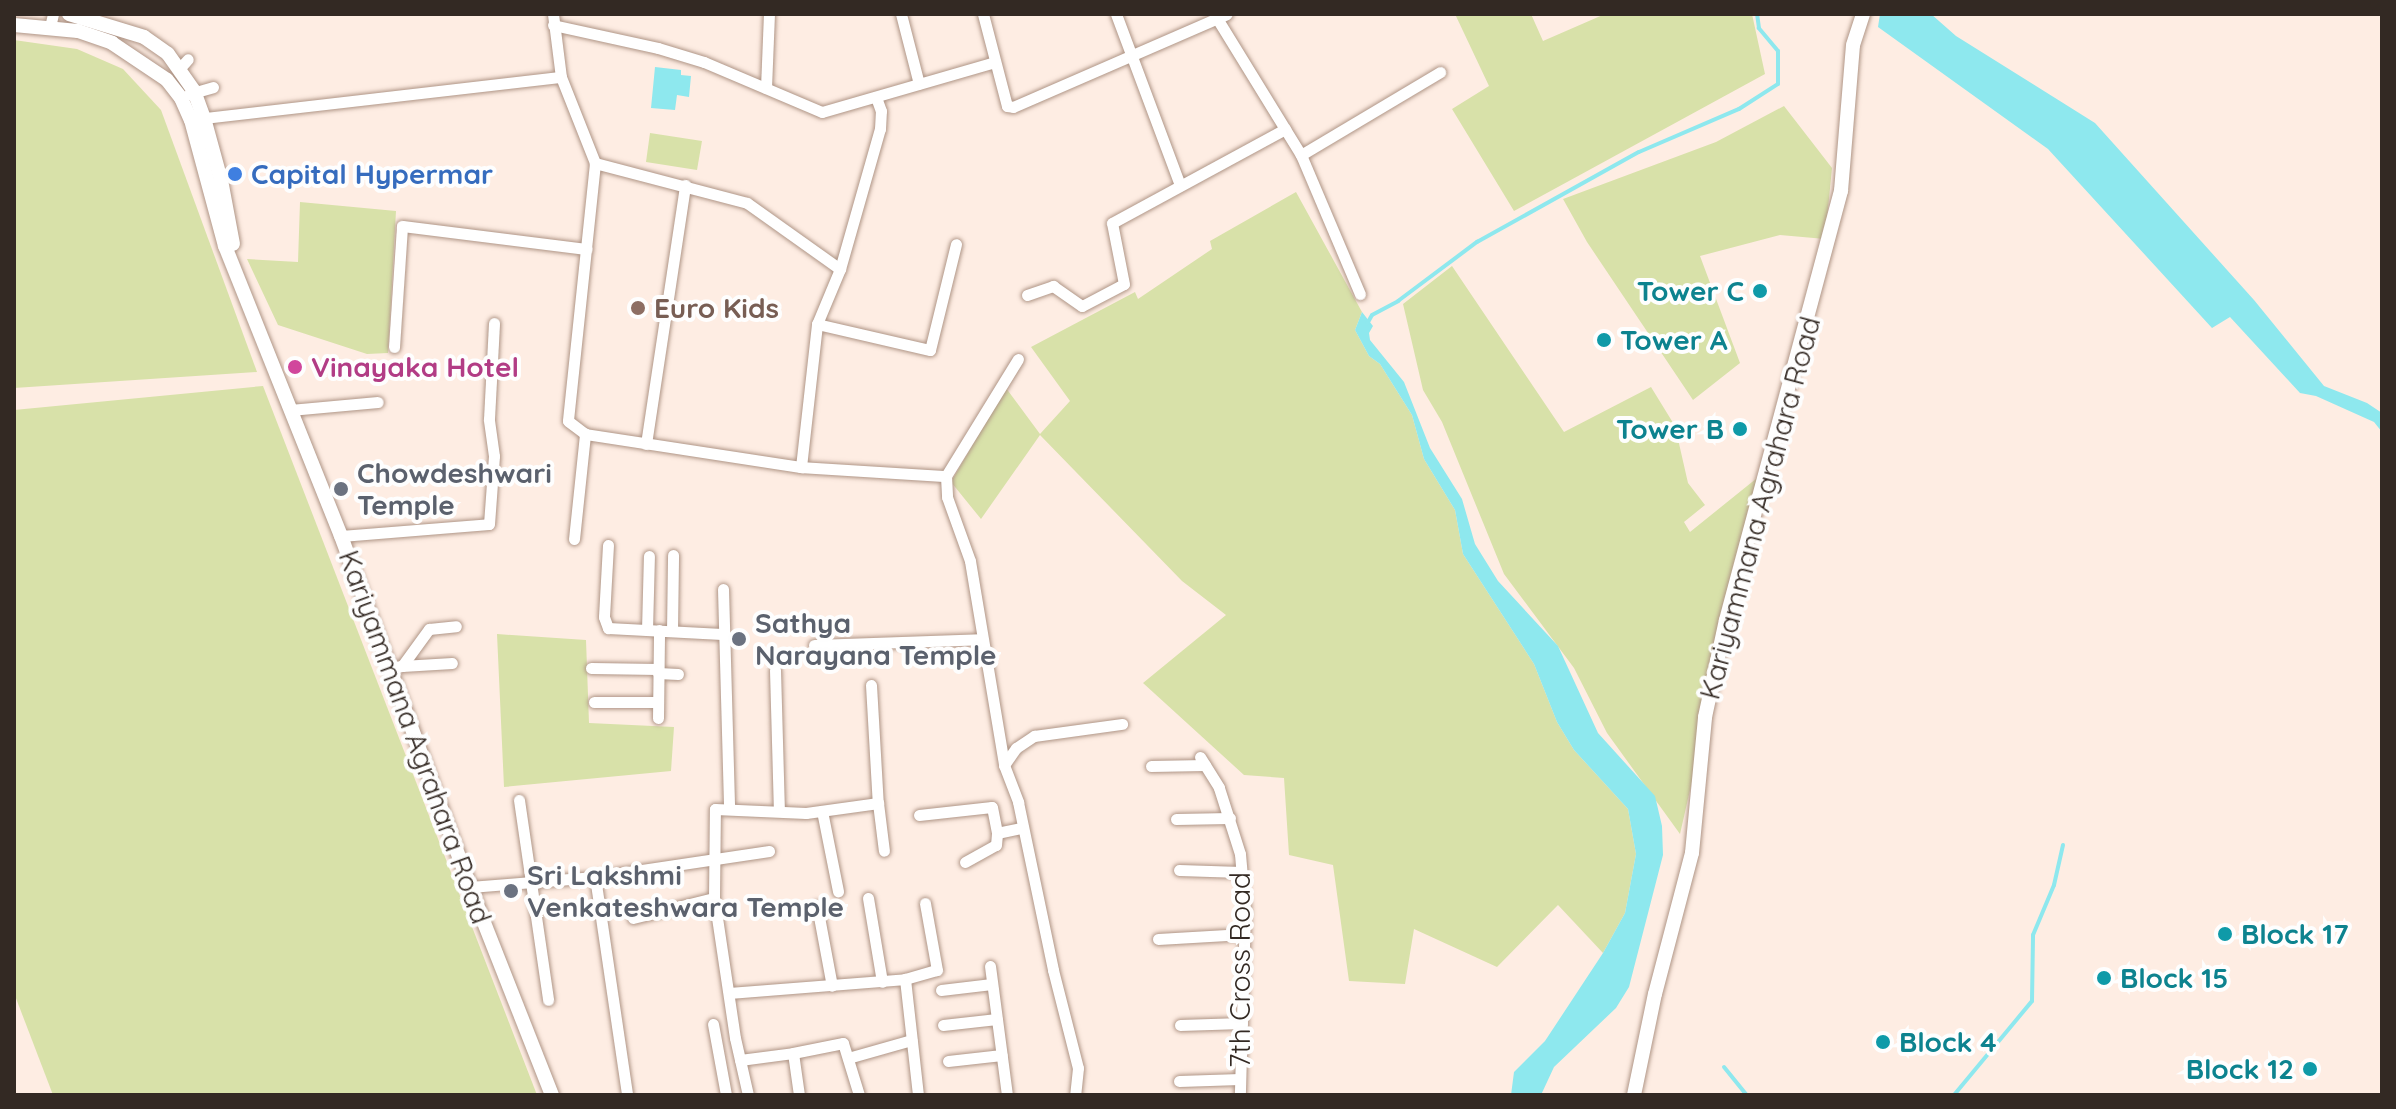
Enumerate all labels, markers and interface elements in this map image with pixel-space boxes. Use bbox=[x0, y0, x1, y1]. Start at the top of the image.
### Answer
place label: Capital Hypermar bbox=[251, 157, 493, 191]
marker: Capital Hypermar bbox=[226, 165, 244, 183]
place label: Tower C bbox=[1637, 274, 1744, 308]
marker: Tower C bbox=[1751, 282, 1769, 300]
place label: Euro Kids bbox=[654, 291, 779, 325]
marker: Euro Kids bbox=[629, 299, 647, 317]
street label: Kariyammana Agrahara Road bbox=[1693, 313, 1827, 703]
place label: Tower A bbox=[1620, 323, 1728, 357]
marker: Tower A bbox=[1595, 331, 1613, 349]
place label: Vinayaka Hotel bbox=[311, 350, 519, 384]
marker: Vinayaka Hotel bbox=[286, 358, 304, 376]
place label: Tower B bbox=[1616, 412, 1724, 446]
marker: Tower B bbox=[1731, 420, 1749, 438]
place label: Chowdeshwari Temple bbox=[357, 456, 552, 522]
marker: Chowdeshwari Temple bbox=[332, 480, 350, 498]
street label: Kariyammana Agrahara Road bbox=[332, 546, 498, 928]
place label: Sathya Narayana Temple bbox=[755, 606, 997, 672]
marker: Sathya Narayana Temple bbox=[730, 630, 748, 648]
place label: Sri Lakshmi Venkateshwara Temple bbox=[527, 858, 844, 924]
street label: 7th Cross Road bbox=[1223, 872, 1257, 1068]
marker: Sri Lakshmi Venkateshwara Temple bbox=[502, 882, 520, 900]
place label: Block 17 bbox=[2241, 917, 2349, 951]
marker: Block 17 bbox=[2216, 925, 2234, 943]
place label: Block 15 bbox=[2120, 961, 2228, 995]
marker: Block 15 bbox=[2095, 969, 2113, 987]
place label: Block 4 bbox=[1899, 1025, 1997, 1059]
marker: Block 4 bbox=[1874, 1033, 1892, 1051]
place label: Block 12 bbox=[2186, 1052, 2294, 1086]
marker: Block 12 bbox=[2301, 1060, 2319, 1078]

